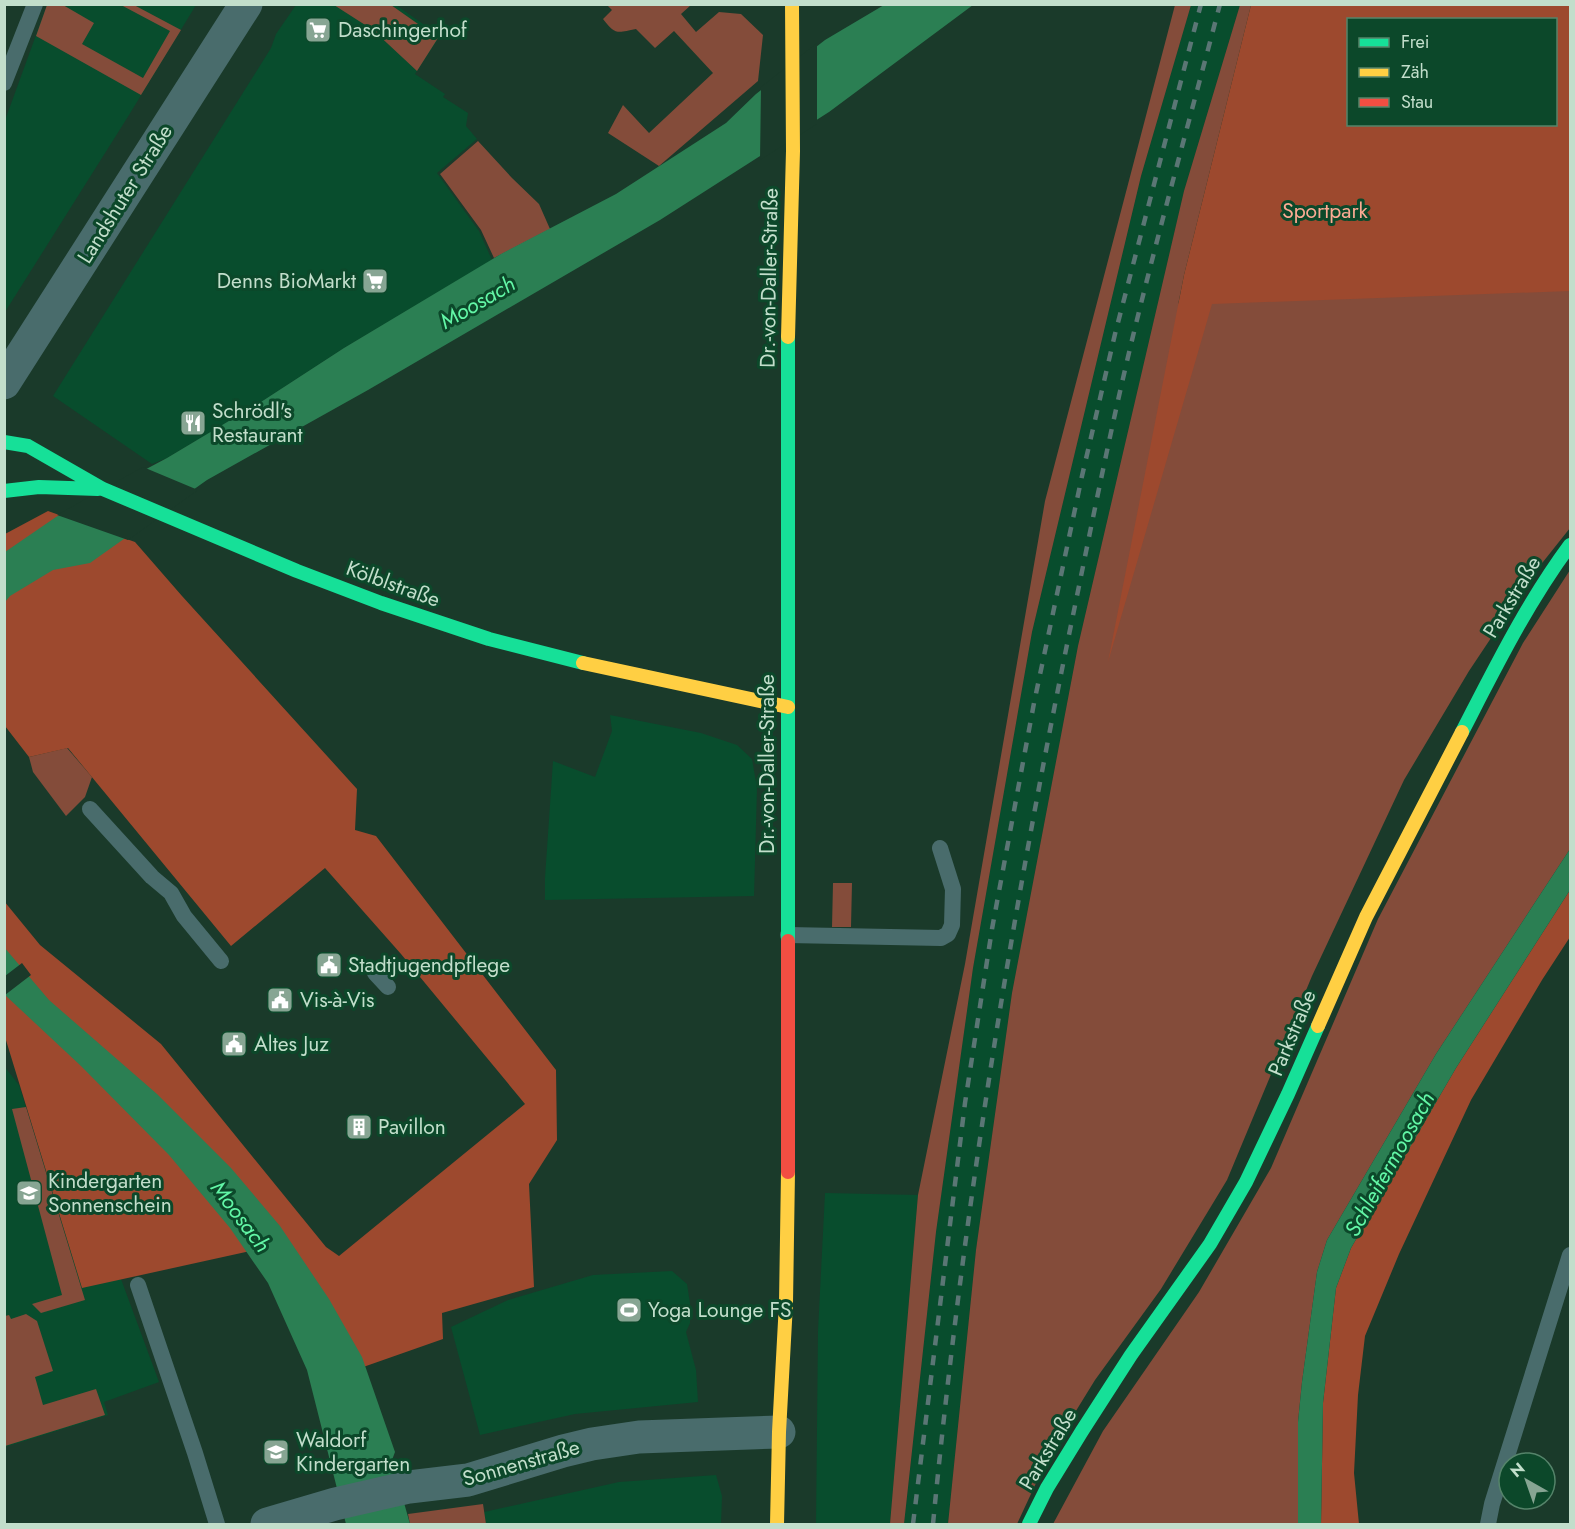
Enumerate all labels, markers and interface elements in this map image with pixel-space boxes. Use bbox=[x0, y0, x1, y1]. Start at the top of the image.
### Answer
supermarket icon: Daschingerhof bbox=[303, 15, 333, 45]
place label: Daschingerhof bbox=[338, 15, 468, 45]
legend bbox=[1347, 18, 1557, 126]
text: Frei bbox=[1401, 29, 1430, 55]
text: Zäh bbox=[1401, 59, 1429, 85]
text: Stau bbox=[1401, 89, 1433, 115]
street label: Landshuter Straße bbox=[70, 118, 180, 269]
street label: Dr.-von-Daller-Straße bbox=[752, 188, 786, 368]
park label: Sportpark bbox=[1282, 196, 1369, 226]
place label: Denns BioMarkt bbox=[217, 266, 356, 296]
supermarket icon: Denns BioMarkt bbox=[360, 266, 390, 296]
water label: Moosach bbox=[433, 267, 521, 337]
place label: Schrödl's Restaurant bbox=[212, 396, 303, 450]
restaurant icon: Schrödl's Restaurant bbox=[178, 408, 208, 438]
street label: Parkstraße bbox=[1476, 550, 1548, 644]
street label: Kölblstraße bbox=[342, 553, 444, 615]
street label: Dr.-von-Daller-Straße bbox=[752, 674, 782, 854]
public building icon: Stadtjugendpflege bbox=[314, 950, 344, 980]
place label: Stadtjugendpflege bbox=[348, 950, 510, 980]
public building icon: Vis-à-Vis bbox=[265, 985, 295, 1015]
place label: Vis-à-Vis bbox=[300, 985, 375, 1015]
street label: Parkstraße bbox=[1260, 985, 1324, 1081]
public building icon: Altes Juz bbox=[219, 1029, 249, 1059]
place label: Altes Juz bbox=[254, 1029, 329, 1059]
water label: Schleifermoosach bbox=[1336, 1086, 1442, 1242]
building icon: Pavillon bbox=[344, 1112, 374, 1142]
place label: Pavillon bbox=[378, 1112, 446, 1142]
place label: Kindergarten Sonnenschein bbox=[48, 1166, 172, 1220]
water label: Moosach bbox=[203, 1173, 279, 1259]
school or university icon: Kindergarten Sonnenschein bbox=[14, 1178, 44, 1208]
sports icon: Yoga Lounge FS bbox=[614, 1295, 644, 1325]
place label: Yoga Lounge FS bbox=[648, 1295, 792, 1325]
street label: Parkstraße bbox=[1012, 1402, 1084, 1496]
place label: Waldorf Kindergarten bbox=[296, 1425, 410, 1479]
street label: Sonnenstraße bbox=[459, 1432, 583, 1494]
school or university icon: Waldorf Kindergarten bbox=[261, 1437, 291, 1467]
north arrow bbox=[1497, 1451, 1557, 1511]
text: N bbox=[1505, 1457, 1530, 1483]

